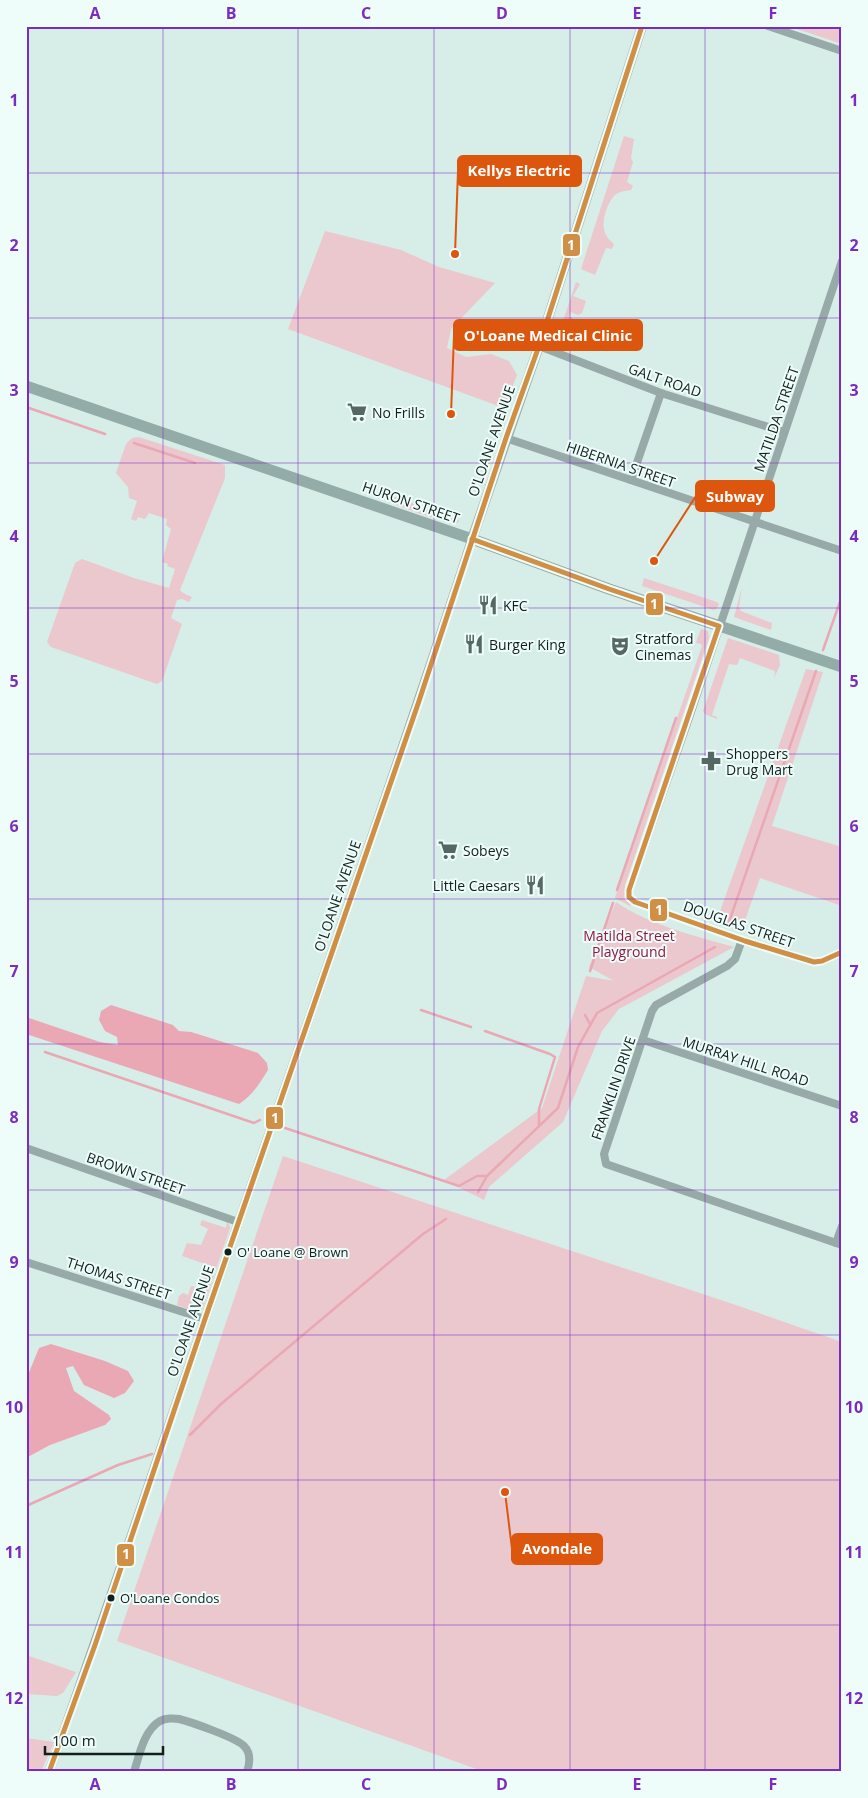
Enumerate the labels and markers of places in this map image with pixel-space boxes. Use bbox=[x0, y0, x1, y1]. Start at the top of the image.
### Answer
callout: Kellys Electric bbox=[458, 156, 581, 186]
callout: O'Loane Medical Clinic bbox=[454, 320, 642, 350]
supermarket icon: No Frills bbox=[346, 401, 368, 423]
place label: No Frills bbox=[372, 403, 425, 422]
callout: Subway bbox=[696, 481, 774, 511]
restaurant icon: KFC bbox=[477, 594, 499, 616]
place label: KFC bbox=[503, 596, 528, 615]
place label: Stratford Cinemas bbox=[635, 629, 694, 664]
restaurant icon: Burger King bbox=[463, 633, 485, 655]
place label: Burger King bbox=[489, 635, 566, 654]
theatre icon: Stratford Cinemas bbox=[609, 635, 631, 657]
place label: Shoppers Drug Mart bbox=[726, 744, 793, 779]
pharmacy icon: Shoppers Drug Mart bbox=[700, 750, 722, 772]
supermarket icon: Sobeys bbox=[437, 839, 459, 861]
place label: Sobeys bbox=[463, 841, 510, 860]
restaurant icon: Little Caesars bbox=[524, 874, 546, 896]
place label: Little Caesars bbox=[433, 876, 520, 895]
place label: O' Loane @ Brown bbox=[237, 1243, 348, 1261]
marker: O' Loane @ Brown bbox=[223, 1247, 233, 1257]
callout: Avondale bbox=[512, 1534, 602, 1564]
place label: O'Loane Condos bbox=[120, 1589, 219, 1607]
marker: O'Loane Condos bbox=[106, 1593, 116, 1603]

